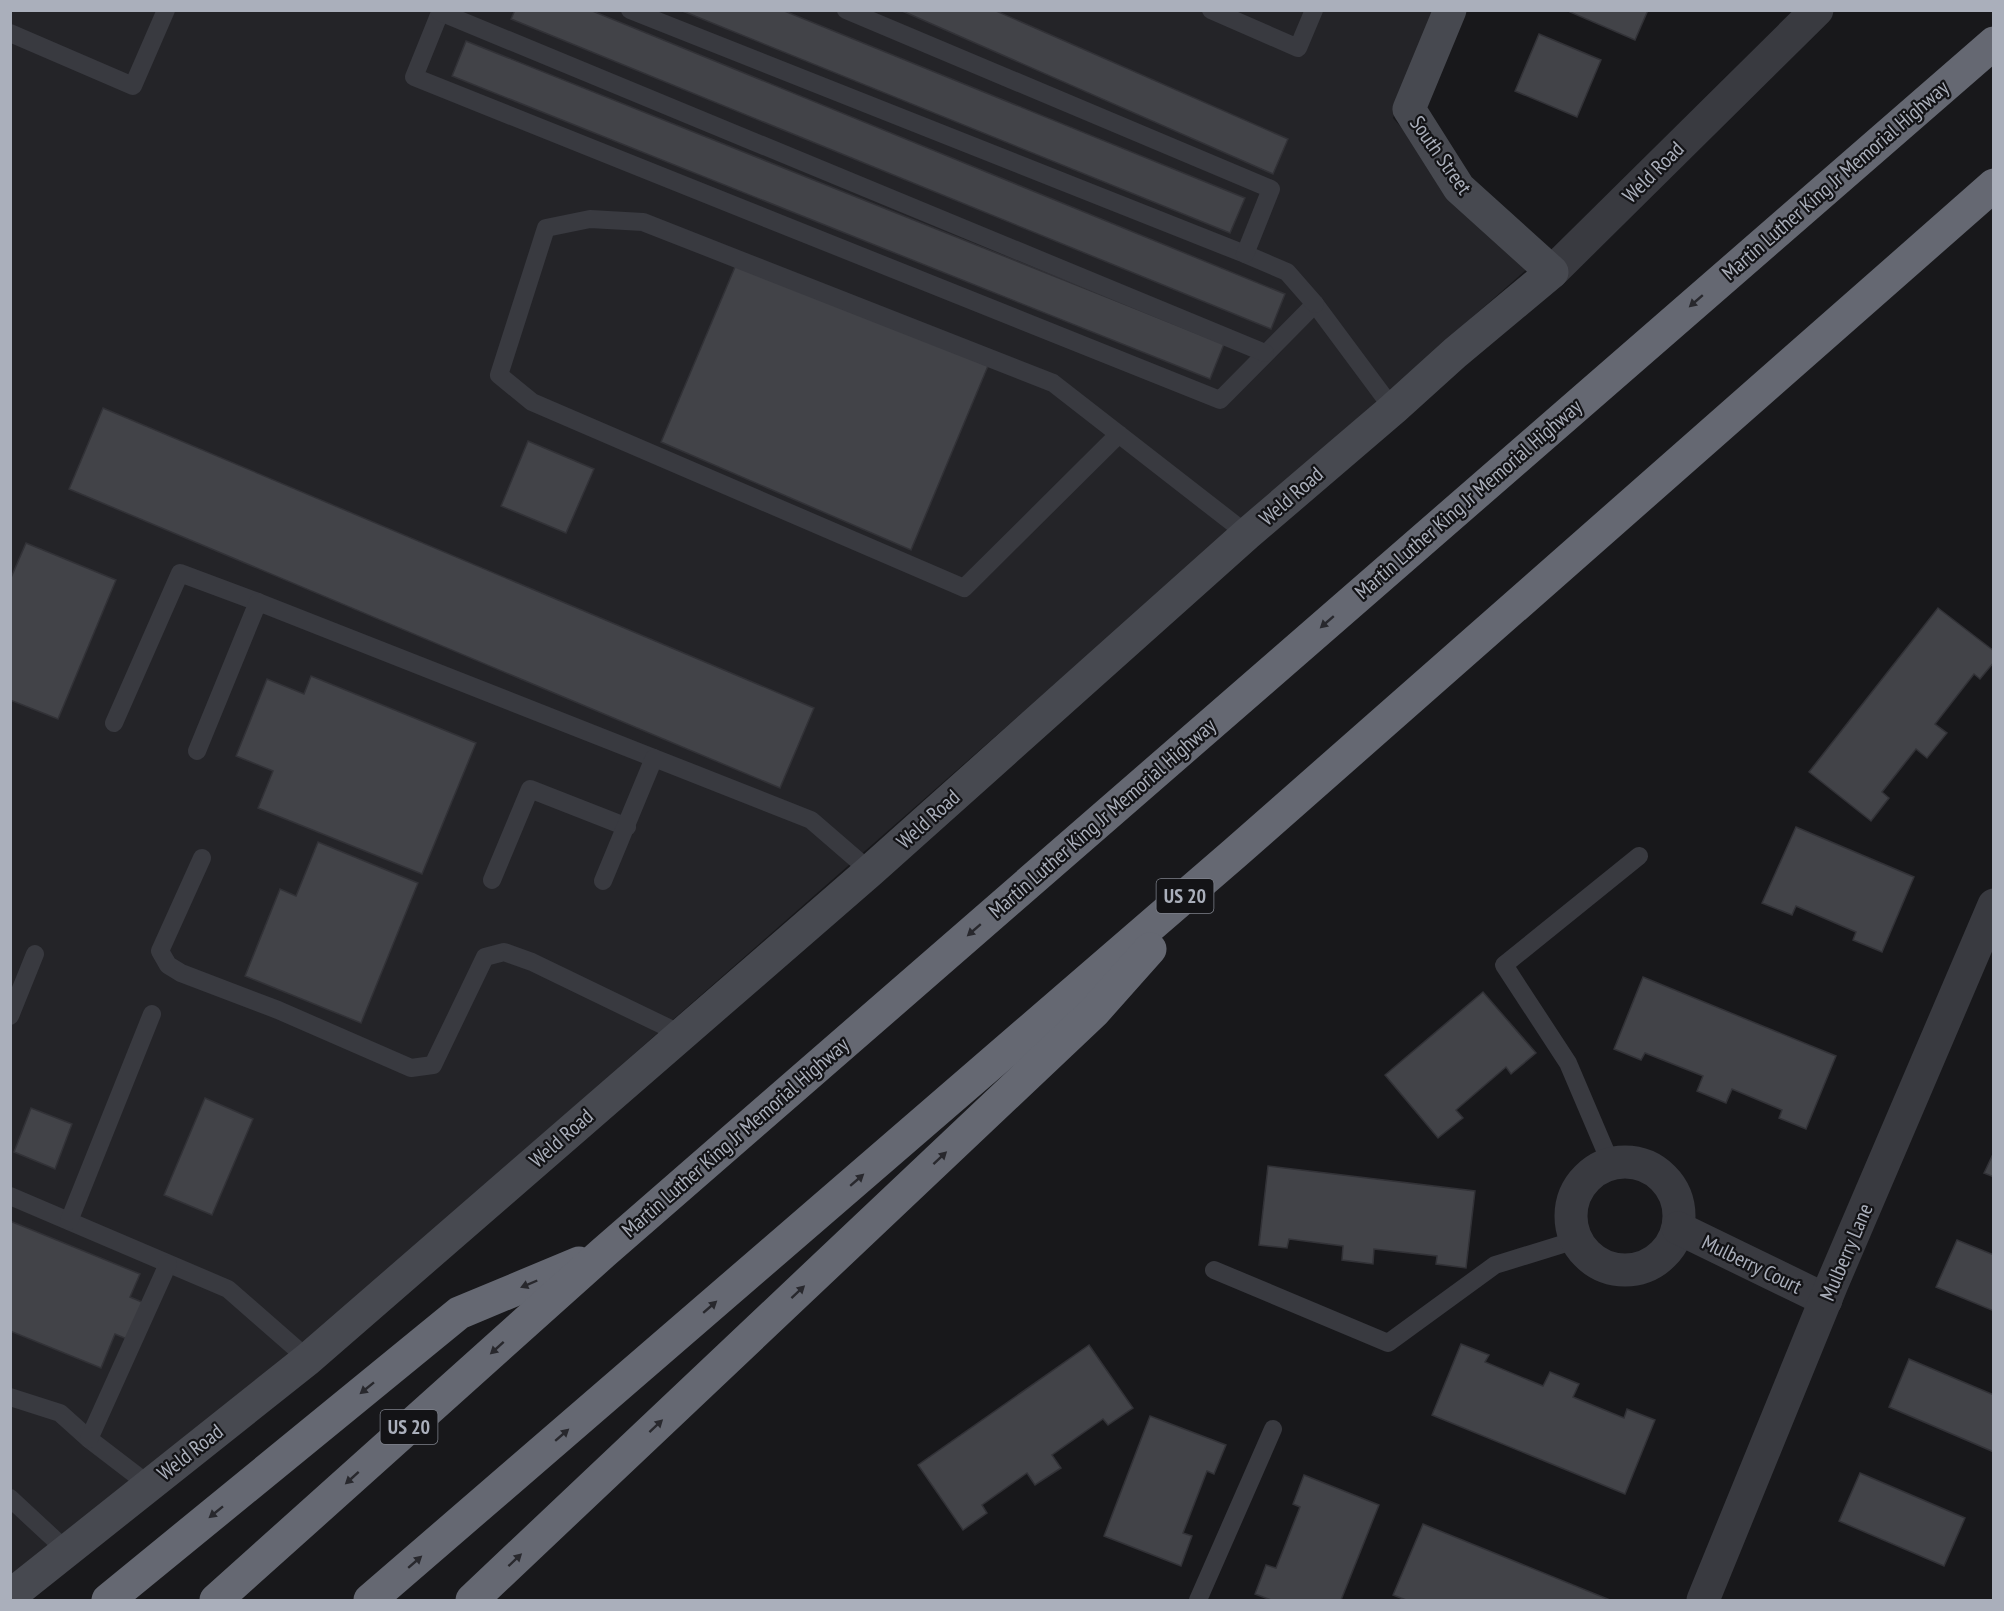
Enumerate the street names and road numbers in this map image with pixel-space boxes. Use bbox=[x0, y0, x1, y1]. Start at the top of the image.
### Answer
street label: Martin Luther King Jr Memorial Highway bbox=[1716, 74, 1954, 286]
street label: South Street bbox=[1404, 110, 1478, 200]
street label: Weld Road bbox=[1616, 135, 1690, 209]
street label: Martin Luther King Jr Memorial Highway bbox=[1349, 393, 1587, 605]
street label: Weld Road bbox=[1253, 461, 1329, 531]
street label: Martin Luther King Jr Memorial Highway bbox=[983, 712, 1221, 924]
street label: Weld Road bbox=[891, 783, 965, 855]
road number: US 20 bbox=[1156, 879, 1214, 913]
street label: Martin Luther King Jr Memorial Highway bbox=[616, 1031, 854, 1243]
street label: Weld Road bbox=[523, 1103, 599, 1173]
street label: Mulberry Lane bbox=[1813, 1199, 1879, 1305]
street label: Mulberry Court bbox=[1698, 1228, 1807, 1300]
road number: US 20 bbox=[380, 1410, 438, 1444]
street label: Weld Road bbox=[152, 1418, 228, 1486]

